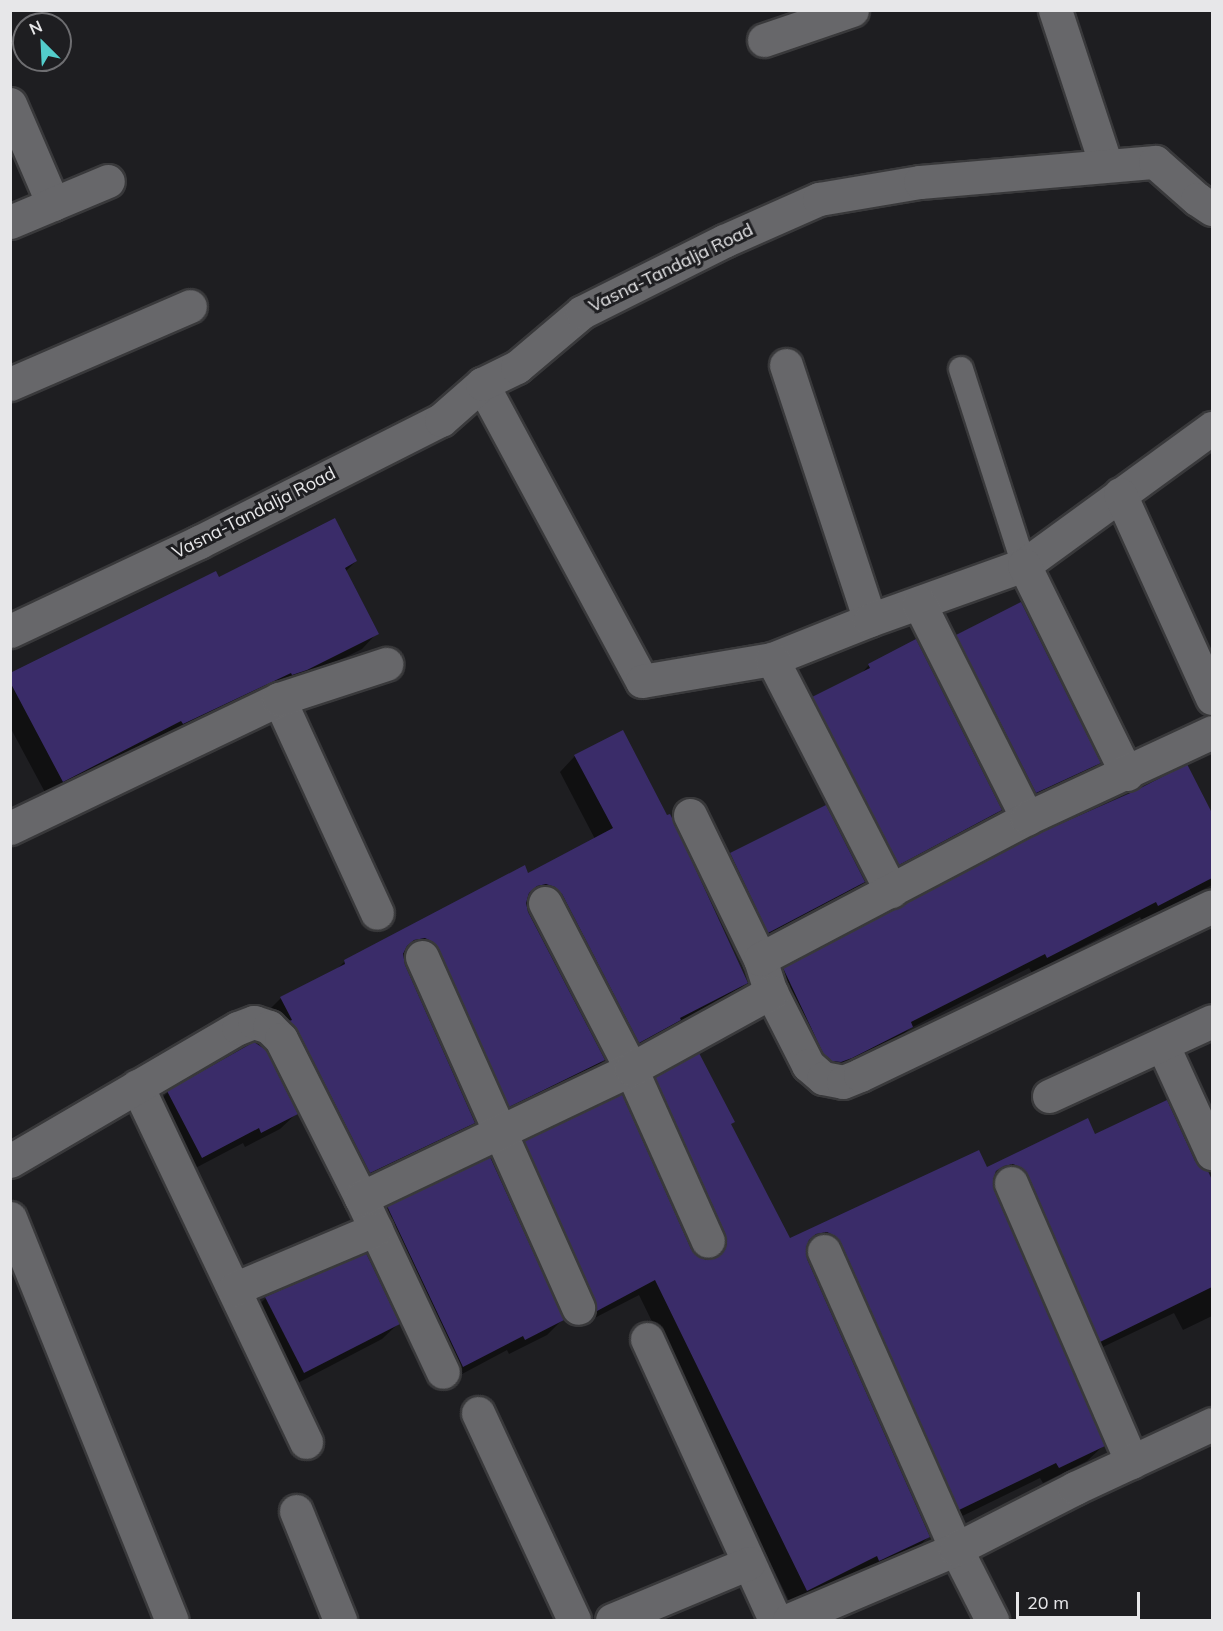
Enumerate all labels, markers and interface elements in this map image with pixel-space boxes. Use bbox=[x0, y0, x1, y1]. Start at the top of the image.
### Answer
north arrow bbox=[12, 12, 72, 72]
text: N bbox=[26, 16, 45, 39]
street label: Vasna-Tandalja Road bbox=[585, 219, 757, 317]
street label: Vasna-Tandalja Road bbox=[169, 462, 339, 564]
scale bar bbox=[1019, 1580, 1144, 1618]
text: 20 m bbox=[1027, 1591, 1069, 1614]

